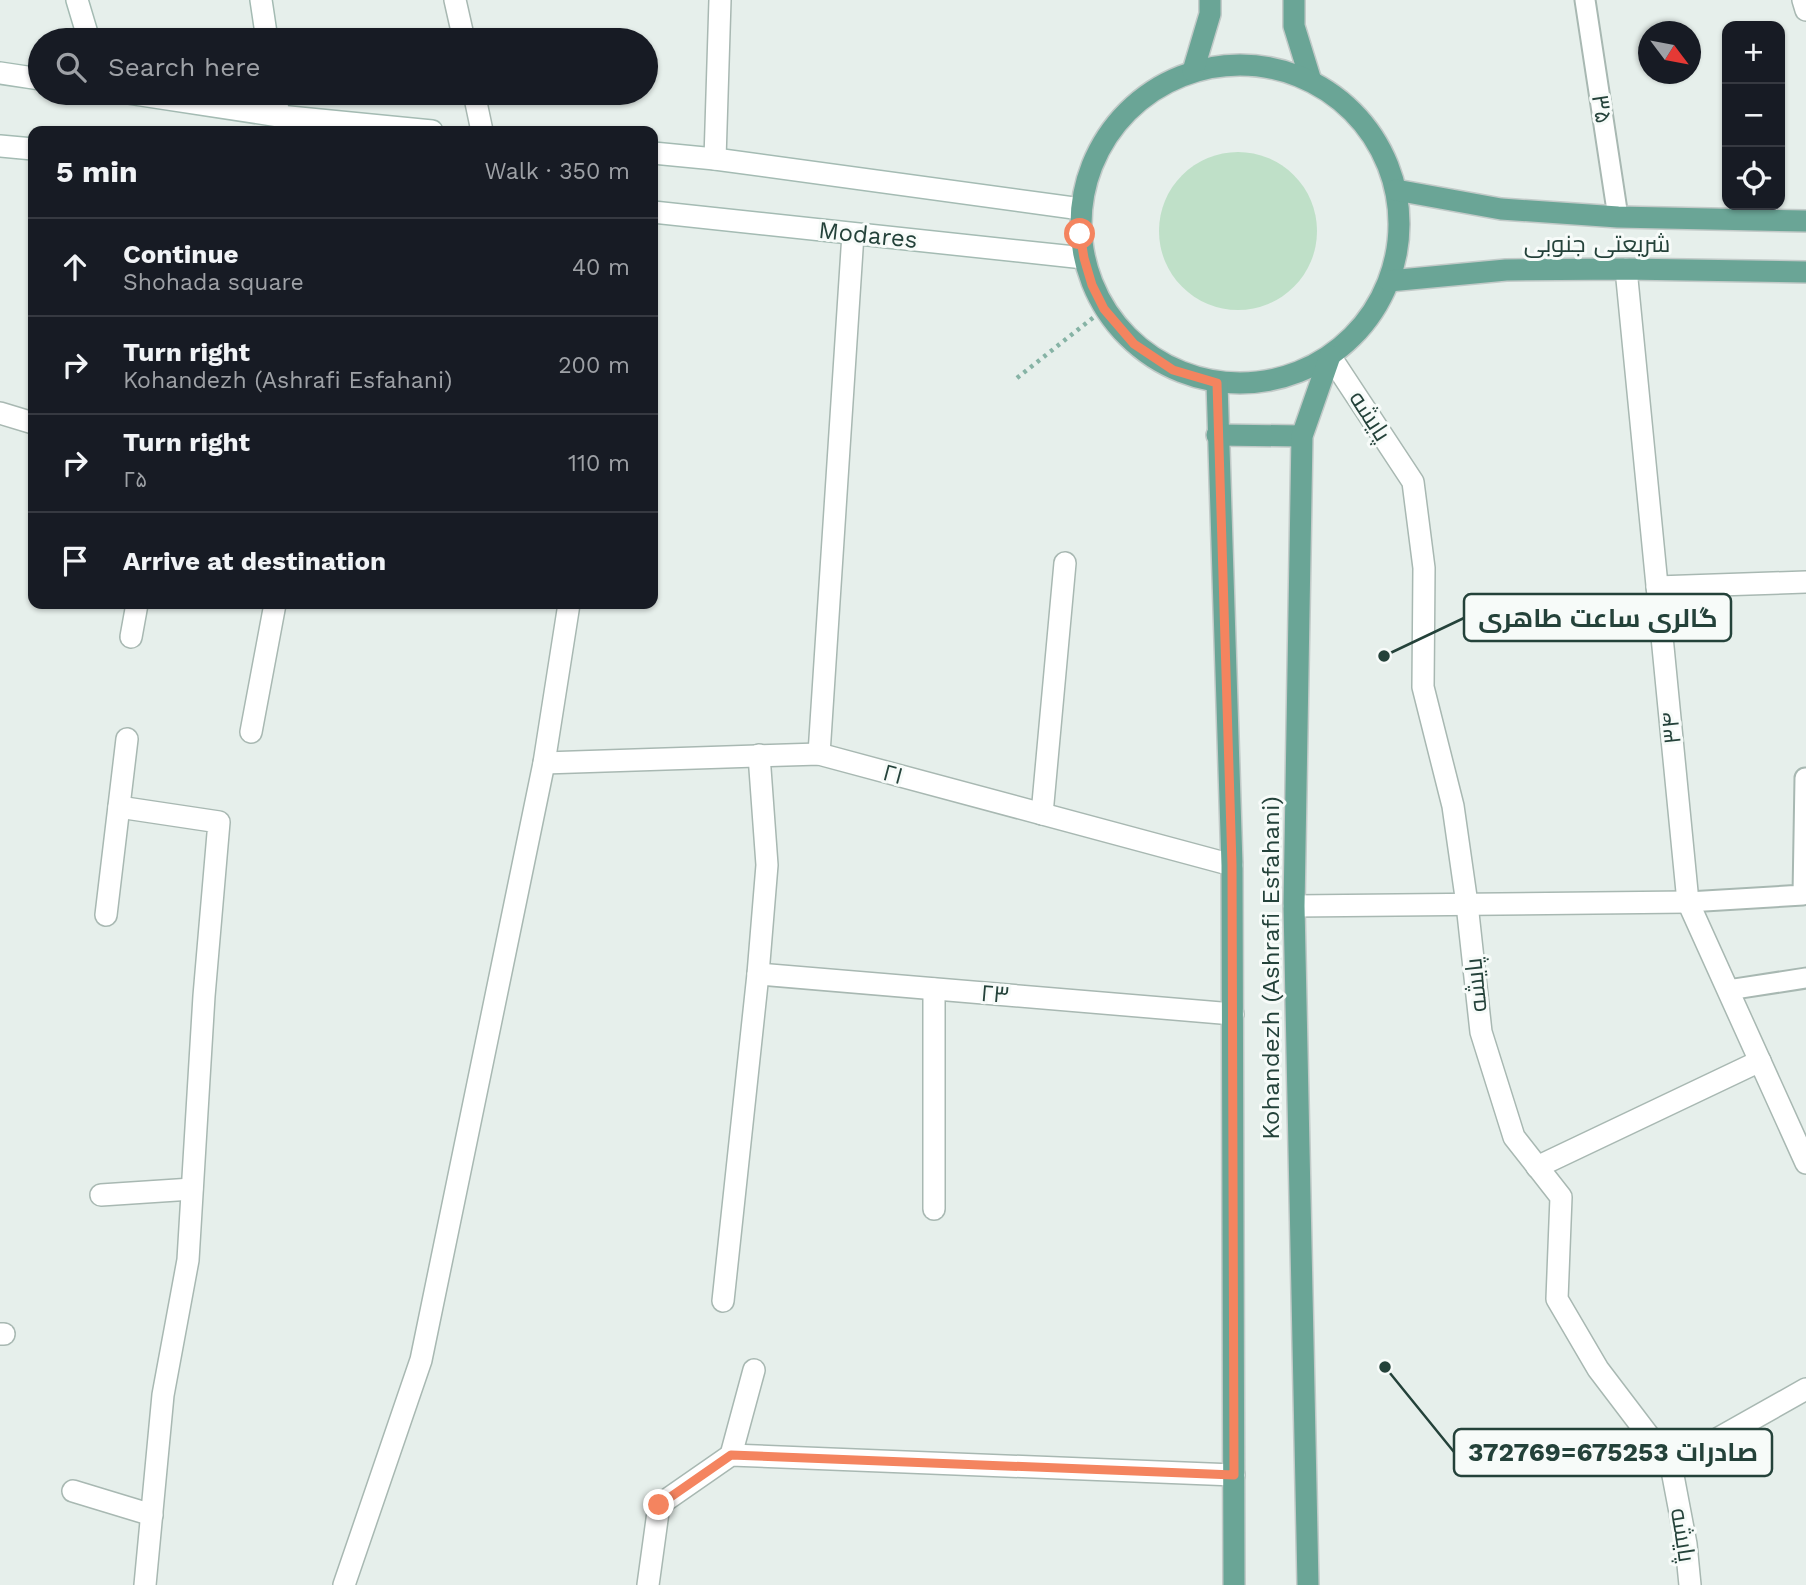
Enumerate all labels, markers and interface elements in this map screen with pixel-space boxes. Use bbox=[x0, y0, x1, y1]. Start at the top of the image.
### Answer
north arrow bbox=[1638, 21, 1701, 84]
map controls bbox=[1722, 21, 1785, 210]
button: + bbox=[1722, 21, 1785, 84]
search box bbox=[28, 28, 658, 105]
icon: search bbox=[52, 48, 90, 86]
text: Search here bbox=[108, 52, 260, 82]
button: − bbox=[1722, 84, 1785, 147]
street label: ۳۵ bbox=[1586, 92, 1618, 126]
button: locate bbox=[1722, 147, 1785, 210]
text: 5 min bbox=[56, 154, 138, 189]
text: Walk · 350 m bbox=[484, 158, 630, 185]
street label: Modares bbox=[817, 216, 919, 254]
route start bbox=[1064, 218, 1095, 249]
street label: شریعتی جنوبی bbox=[1524, 230, 1670, 258]
text: Continue bbox=[123, 239, 239, 269]
icon: ahead bbox=[56, 248, 94, 286]
text: 40 m bbox=[572, 254, 630, 281]
text: Shohada square bbox=[123, 269, 304, 296]
text: Turn right bbox=[123, 337, 250, 367]
icon: right bbox=[56, 346, 94, 384]
text: 200 m bbox=[558, 352, 630, 379]
text: Kohandezh (Ashrafi Esfahani) bbox=[123, 367, 452, 394]
street label: پایشه bbox=[1342, 386, 1397, 448]
text: Turn right bbox=[123, 427, 250, 457]
icon: right bbox=[56, 444, 94, 482]
text: 110 m bbox=[568, 450, 630, 477]
text: ۲۵ bbox=[123, 466, 148, 493]
icon: arrive bbox=[56, 542, 94, 580]
text: Arrive at destination bbox=[123, 546, 386, 576]
callout: گالری ساعت طاهری bbox=[1464, 594, 1731, 641]
text: گالری ساعت طاهری bbox=[1478, 603, 1718, 633]
street label: ۳۴ bbox=[1655, 711, 1687, 745]
street label: ۲۱ bbox=[880, 758, 906, 790]
street label: Kohandezh (Ashrafi Esfahani) bbox=[1257, 796, 1285, 1140]
street label: پایشه bbox=[1459, 956, 1495, 1014]
street label: ۲۳ bbox=[979, 979, 1011, 1009]
callout: 372769=675253 صادرات bbox=[1454, 1429, 1772, 1476]
text: 372769=675253 صادرات bbox=[1468, 1437, 1758, 1467]
route end bbox=[643, 1489, 674, 1520]
street label: پایشه bbox=[1663, 1506, 1701, 1565]

